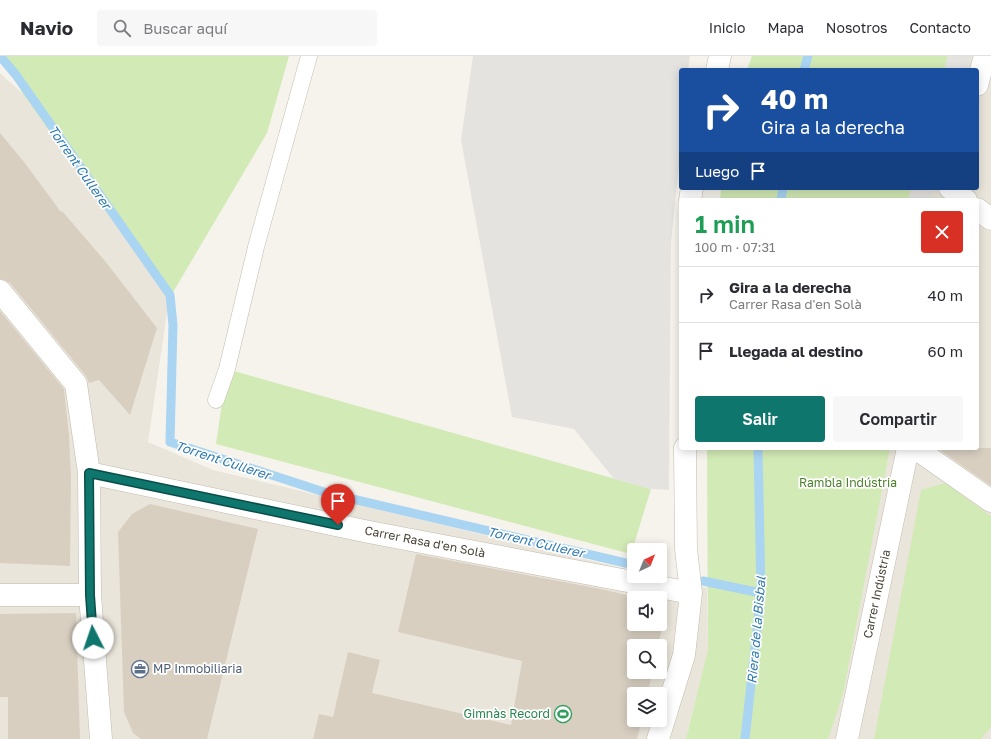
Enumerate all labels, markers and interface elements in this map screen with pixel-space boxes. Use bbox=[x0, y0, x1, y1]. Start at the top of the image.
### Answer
search box bbox=[97, 10, 377, 46]
text: Navio bbox=[20, 16, 73, 39]
icon: search bbox=[111, 17, 133, 39]
text: Buscar aquí bbox=[143, 19, 227, 37]
text: Inicio bbox=[709, 19, 745, 36]
text: Mapa bbox=[767, 19, 804, 36]
text: Nosotros bbox=[826, 19, 887, 36]
text: Contacto bbox=[909, 19, 971, 36]
text: 40 m bbox=[761, 82, 828, 115]
icon: right bbox=[695, 84, 747, 136]
text: Gira a la derecha bbox=[761, 116, 905, 138]
water label: Torrent Cullerer bbox=[45, 122, 116, 214]
icon: arrive bbox=[747, 160, 769, 182]
text: Luego bbox=[695, 162, 739, 180]
text: 1 min bbox=[695, 209, 755, 238]
button: close bbox=[921, 211, 963, 253]
text: 100 m · 07:31 bbox=[695, 239, 775, 255]
text: Gira a la derecha bbox=[729, 278, 851, 296]
icon: right bbox=[695, 284, 717, 306]
text: 40 m bbox=[928, 286, 963, 304]
text: Carrer Rasa d'en Solà bbox=[729, 296, 862, 312]
icon: arrive bbox=[695, 340, 717, 362]
text: Llegada al destino bbox=[729, 342, 863, 360]
text: 60 m bbox=[928, 342, 963, 360]
button: Salir bbox=[695, 396, 825, 442]
button: Compartir bbox=[833, 396, 963, 442]
water label: Torrent Cullerer bbox=[174, 437, 274, 483]
park label: Rambla Indústria bbox=[799, 475, 897, 490]
pin bbox=[321, 484, 355, 525]
icon: arrive bbox=[327, 490, 349, 512]
street label: Carrer Rasa d'en Solà bbox=[364, 522, 487, 561]
water label: Torrent Cullerer bbox=[486, 523, 588, 561]
north arrow bbox=[627, 543, 667, 583]
map controls bbox=[627, 543, 667, 727]
street label: Carrer Indústria bbox=[860, 548, 893, 640]
water label: Riera de la Bisbal bbox=[743, 575, 769, 684]
button: sound bbox=[627, 591, 667, 631]
position arrow bbox=[72, 617, 114, 659]
button: search bbox=[627, 639, 667, 679]
office icon: MP Inmobiliaria bbox=[130, 659, 150, 679]
place label: MP Inmobiliaria bbox=[153, 661, 242, 676]
button: layers bbox=[627, 687, 667, 727]
sports icon: Gimnàs Record bbox=[553, 704, 573, 724]
place label: Gimnàs Record bbox=[464, 706, 550, 721]

